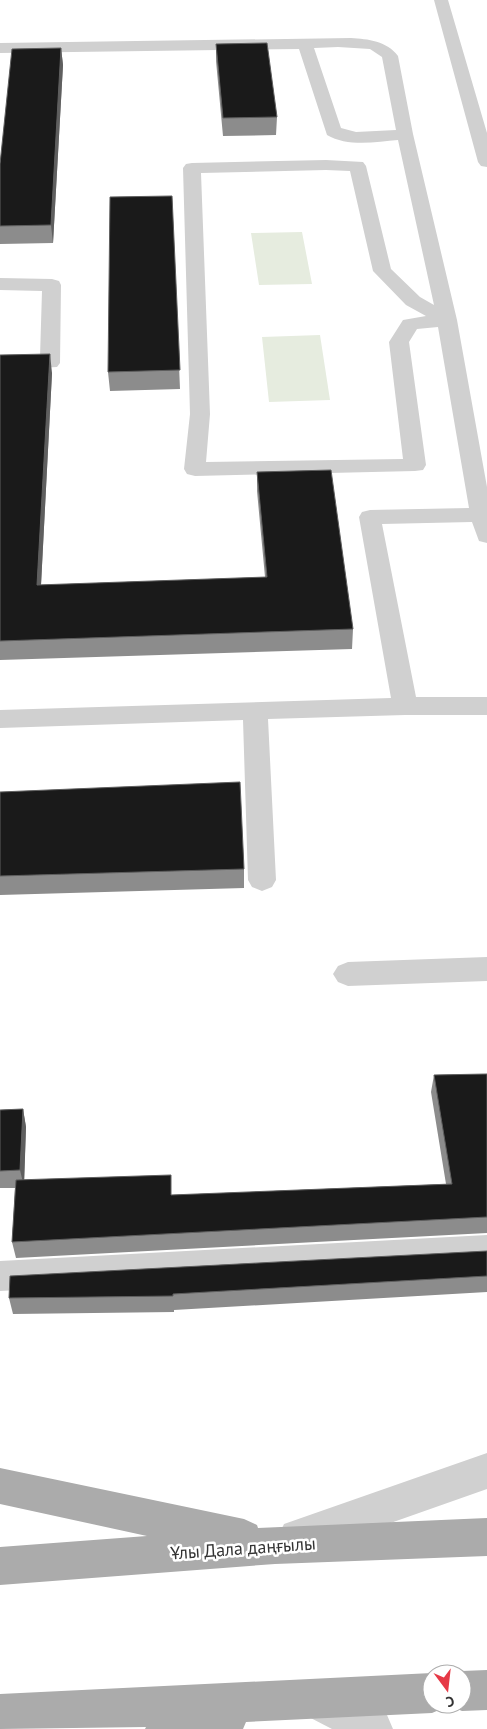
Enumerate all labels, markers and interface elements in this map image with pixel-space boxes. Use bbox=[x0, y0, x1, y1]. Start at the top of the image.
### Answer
street label: Ұлы Дала даңғылы bbox=[170, 1531, 316, 1565]
north arrow bbox=[422, 1664, 472, 1714]
text: С bbox=[444, 1692, 456, 1711]

